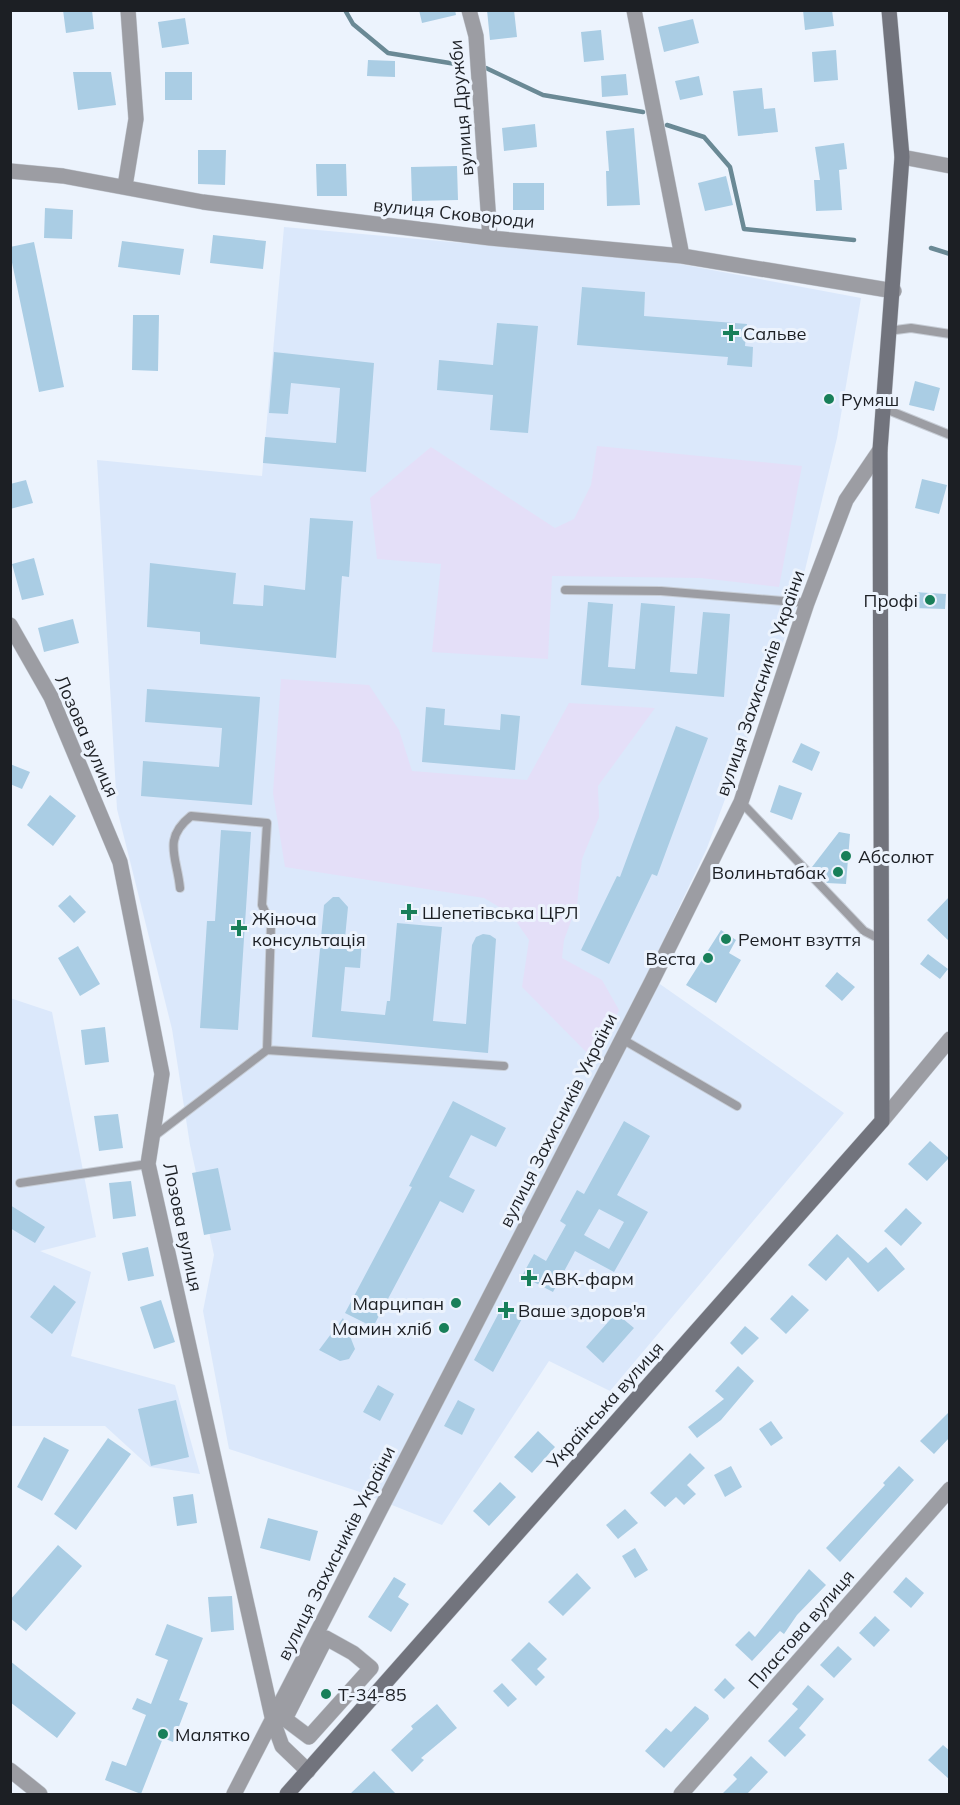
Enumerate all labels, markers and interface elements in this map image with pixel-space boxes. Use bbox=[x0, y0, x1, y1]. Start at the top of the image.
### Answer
street label: вулиця Дружби bbox=[444, 39, 478, 177]
street label: вулиця Сковороди bbox=[372, 193, 536, 233]
place label: Сальве bbox=[743, 322, 807, 345]
marker: Сальве bbox=[724, 326, 738, 340]
place label: Румяш bbox=[841, 388, 899, 411]
marker: Румяш bbox=[822, 392, 836, 406]
street label: вулиця Захисників України bbox=[710, 567, 810, 799]
place label: Профі bbox=[864, 589, 918, 612]
marker: Профі bbox=[923, 593, 937, 607]
street label: Лозова вулиця bbox=[50, 672, 124, 800]
place label: Абсолют bbox=[858, 845, 934, 868]
marker: Абсолют bbox=[839, 849, 853, 863]
place label: Волиньтабак bbox=[712, 861, 826, 884]
marker: Волиньтабак bbox=[831, 865, 845, 879]
place label: Шепетівська ЦРЛ bbox=[422, 901, 578, 924]
marker: Шепетівська ЦРЛ bbox=[400, 903, 418, 921]
place label: Жіноча консультація bbox=[252, 907, 366, 951]
marker: Жіноча консультація bbox=[230, 919, 248, 937]
place label: Ремонт взуття bbox=[738, 928, 861, 951]
marker: Ремонт взуття bbox=[719, 932, 733, 946]
place label: Веста bbox=[646, 947, 696, 970]
marker: Веста bbox=[701, 951, 715, 965]
street label: вулиця Захисників України bbox=[494, 1009, 622, 1231]
street label: Лозова вулиця bbox=[158, 1161, 208, 1293]
place label: АВК-фарм bbox=[541, 1267, 634, 1290]
marker: АВК-фарм bbox=[522, 1271, 536, 1285]
place label: Марципан bbox=[352, 1292, 444, 1315]
marker: Марципан bbox=[449, 1296, 463, 1310]
place label: Ваше здоров'я bbox=[518, 1299, 646, 1322]
marker: Ваше здоров'я bbox=[499, 1303, 513, 1317]
place label: Мамин хліб bbox=[332, 1317, 432, 1340]
marker: Мамин хліб bbox=[437, 1321, 451, 1335]
street label: Українська вулиця bbox=[541, 1337, 668, 1474]
street label: вулиця Захисників України bbox=[272, 1442, 400, 1664]
street label: Пластова вулиця bbox=[743, 1565, 859, 1693]
place label: Т-34-85 bbox=[338, 1683, 407, 1706]
marker: Т-34-85 bbox=[319, 1687, 333, 1701]
place label: Малятко bbox=[175, 1723, 250, 1746]
marker: Малятко bbox=[156, 1727, 170, 1741]

